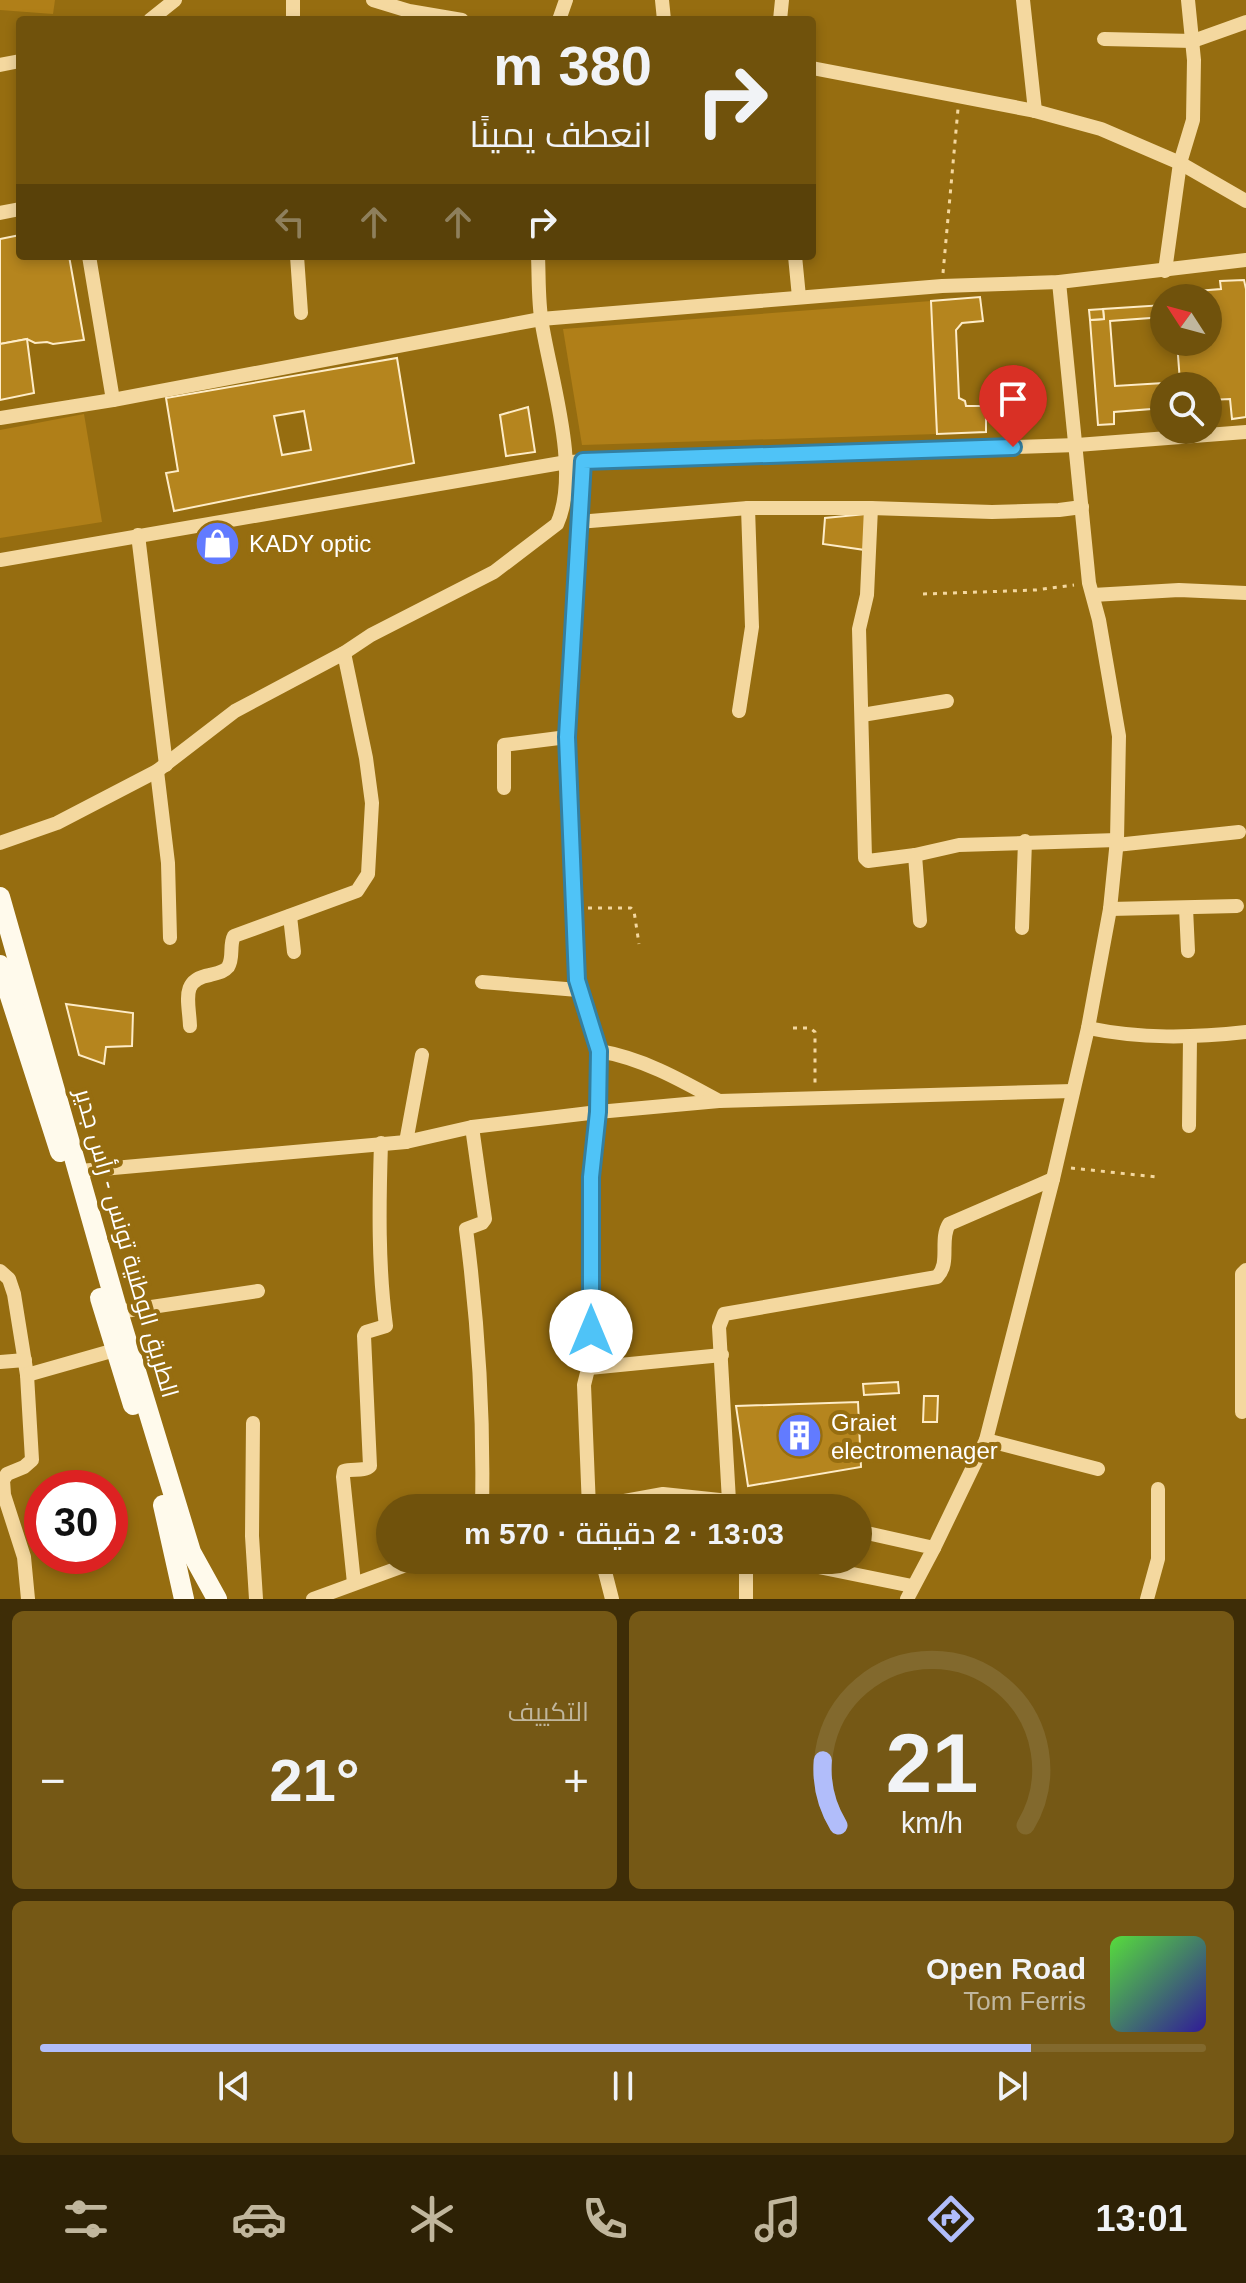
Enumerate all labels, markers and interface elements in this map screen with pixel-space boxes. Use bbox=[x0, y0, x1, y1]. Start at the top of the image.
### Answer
text: 380 m bbox=[493, 34, 652, 97]
icon: right bbox=[680, 48, 784, 152]
text: انعطف يمينًا bbox=[469, 114, 652, 155]
icon: left bbox=[268, 200, 312, 244]
icon: ahead bbox=[352, 200, 396, 244]
icon: ahead bbox=[436, 200, 480, 244]
icon: right bbox=[520, 200, 564, 244]
north arrow bbox=[1150, 284, 1222, 356]
map controls bbox=[1150, 284, 1222, 444]
pin bbox=[979, 365, 1047, 447]
button: search bbox=[1150, 372, 1222, 444]
icon: arrive bbox=[991, 377, 1035, 421]
shop icon: KADY optic bbox=[194, 519, 242, 567]
place label: KADY optic bbox=[249, 530, 371, 557]
street label: الطريق الوطنية تونس - رأس جدير bbox=[67, 1083, 186, 1401]
position arrow bbox=[549, 1289, 633, 1373]
place label: Graiet electromenager bbox=[831, 1409, 998, 1464]
building icon: Graiet electromenager bbox=[776, 1412, 824, 1460]
speed limit sign: 30 bbox=[24, 1470, 128, 1574]
text: 13:03 · 2 دقيقة · 570 m bbox=[464, 1517, 784, 1550]
text: التكييف bbox=[507, 1697, 589, 1727]
text: 21 bbox=[885, 1717, 978, 1810]
text: 21° bbox=[269, 1747, 360, 1814]
text: − bbox=[40, 1756, 66, 1805]
text: + bbox=[563, 1756, 589, 1805]
text: km/h bbox=[901, 1807, 962, 1839]
text: Open Road bbox=[926, 1952, 1086, 1985]
text: Tom Ferris bbox=[963, 1986, 1086, 2016]
icon: previous bbox=[212, 2064, 256, 2108]
icon: pause bbox=[601, 2064, 645, 2108]
icon: next bbox=[990, 2064, 1034, 2108]
icon: filters bbox=[58, 2191, 114, 2247]
icon: car bbox=[231, 2191, 287, 2247]
icon: climate bbox=[404, 2191, 460, 2247]
icon: phone bbox=[577, 2191, 633, 2247]
icon: music bbox=[750, 2191, 806, 2247]
icon: directions bbox=[923, 2191, 979, 2247]
text: 13:01 bbox=[1096, 2198, 1188, 2239]

